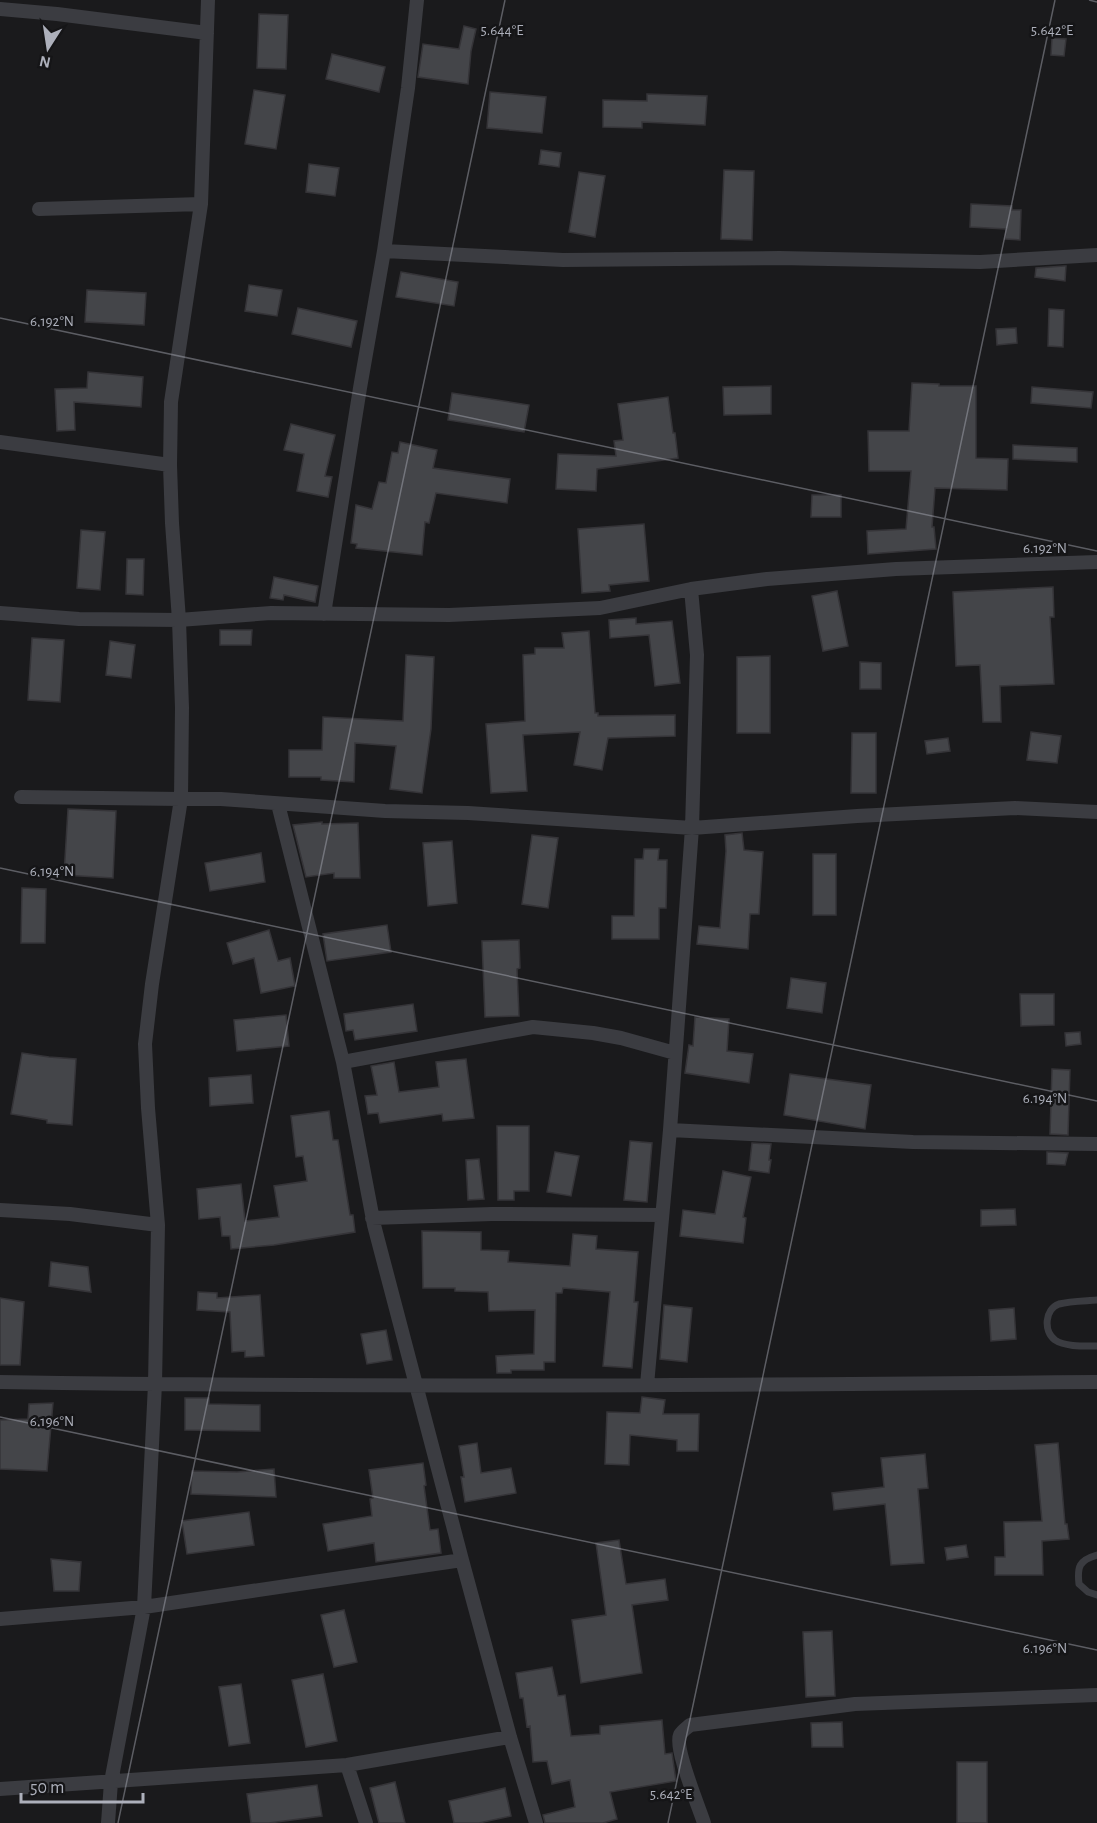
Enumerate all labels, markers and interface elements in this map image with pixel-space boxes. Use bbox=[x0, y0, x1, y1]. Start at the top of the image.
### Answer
north arrow bbox=[18, 18, 78, 78]
text: 5.644°E bbox=[481, 23, 523, 38]
text: 5.642°E bbox=[1031, 23, 1073, 38]
text: N bbox=[38, 53, 52, 71]
text: 6.192°N bbox=[30, 314, 74, 329]
text: 6.192°N bbox=[1023, 541, 1067, 556]
text: 6.194°N bbox=[30, 864, 74, 879]
text: 6.194°N bbox=[1023, 1091, 1067, 1106]
text: 6.196°N bbox=[30, 1414, 74, 1429]
text: 6.196°N bbox=[1023, 1641, 1067, 1656]
scale bar bbox=[21, 1766, 142, 1804]
text: 50 m bbox=[30, 1779, 64, 1797]
text: 5.642°E bbox=[650, 1787, 692, 1802]

